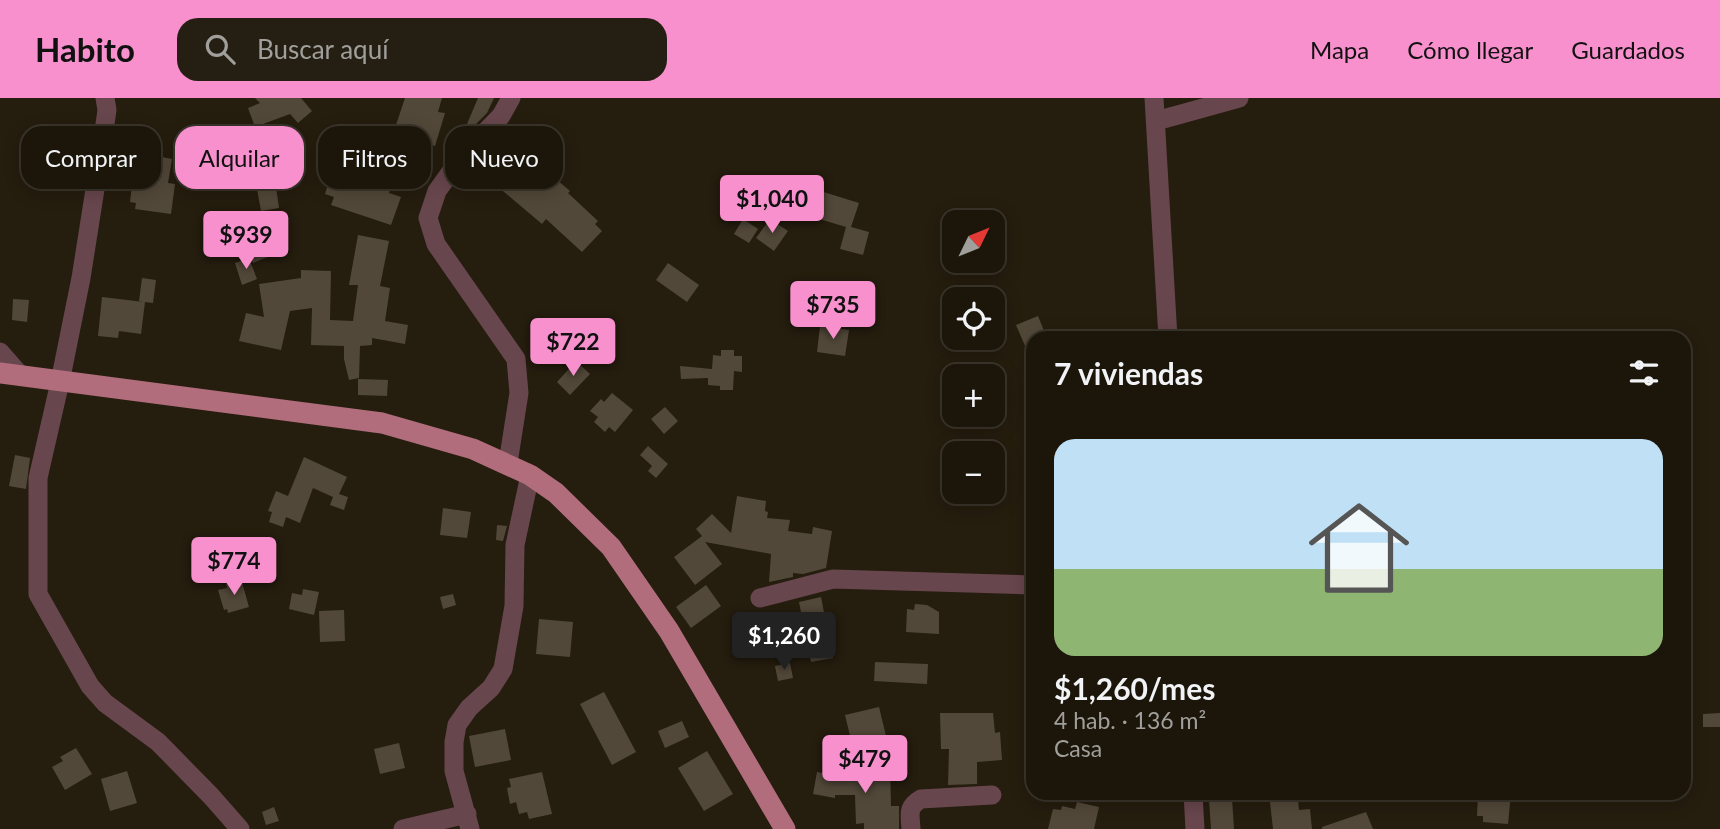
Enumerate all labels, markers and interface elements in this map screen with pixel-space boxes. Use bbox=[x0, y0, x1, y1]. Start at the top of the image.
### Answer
search box bbox=[177, 18, 667, 81]
text: Habito bbox=[35, 29, 135, 69]
icon: search bbox=[201, 30, 239, 68]
text: Buscar aquí bbox=[257, 33, 388, 65]
text: Mapa bbox=[1310, 35, 1369, 64]
text: Cómo llegar bbox=[1407, 35, 1533, 64]
text: Guardados bbox=[1571, 35, 1685, 64]
chip: Comprar bbox=[21, 126, 161, 189]
chip: Alquilar bbox=[175, 126, 304, 189]
chip: Filtros bbox=[318, 126, 431, 189]
chip: Nuevo bbox=[445, 126, 563, 189]
pin: $1,040 bbox=[715, 176, 829, 235]
text: $1,040 bbox=[736, 184, 808, 212]
north arrow bbox=[942, 210, 1004, 273]
map controls bbox=[942, 210, 1005, 504]
pin: $939 bbox=[205, 212, 287, 271]
text: $939 bbox=[219, 220, 273, 248]
pin: $735 bbox=[792, 282, 874, 341]
button: locate bbox=[942, 287, 1005, 350]
text: $735 bbox=[806, 290, 860, 318]
pin: $722 bbox=[532, 318, 614, 378]
text: $722 bbox=[546, 327, 600, 355]
icon: filters bbox=[1625, 354, 1663, 392]
text: 7 viviendas bbox=[1054, 355, 1203, 391]
button: + bbox=[942, 364, 1005, 427]
button: − bbox=[942, 441, 1005, 504]
icon: home bbox=[1296, 485, 1422, 611]
pin: $774 bbox=[193, 538, 275, 597]
text: $774 bbox=[207, 546, 261, 574]
pin: $1,260 bbox=[727, 612, 841, 672]
text: $1,260 bbox=[748, 621, 820, 649]
text: $1,260/mes bbox=[1054, 670, 1215, 706]
text: 4 hab. · 136 m² bbox=[1054, 706, 1206, 734]
text: Casa bbox=[1054, 734, 1102, 762]
pin: $479 bbox=[824, 736, 906, 795]
text: $479 bbox=[838, 744, 892, 772]

